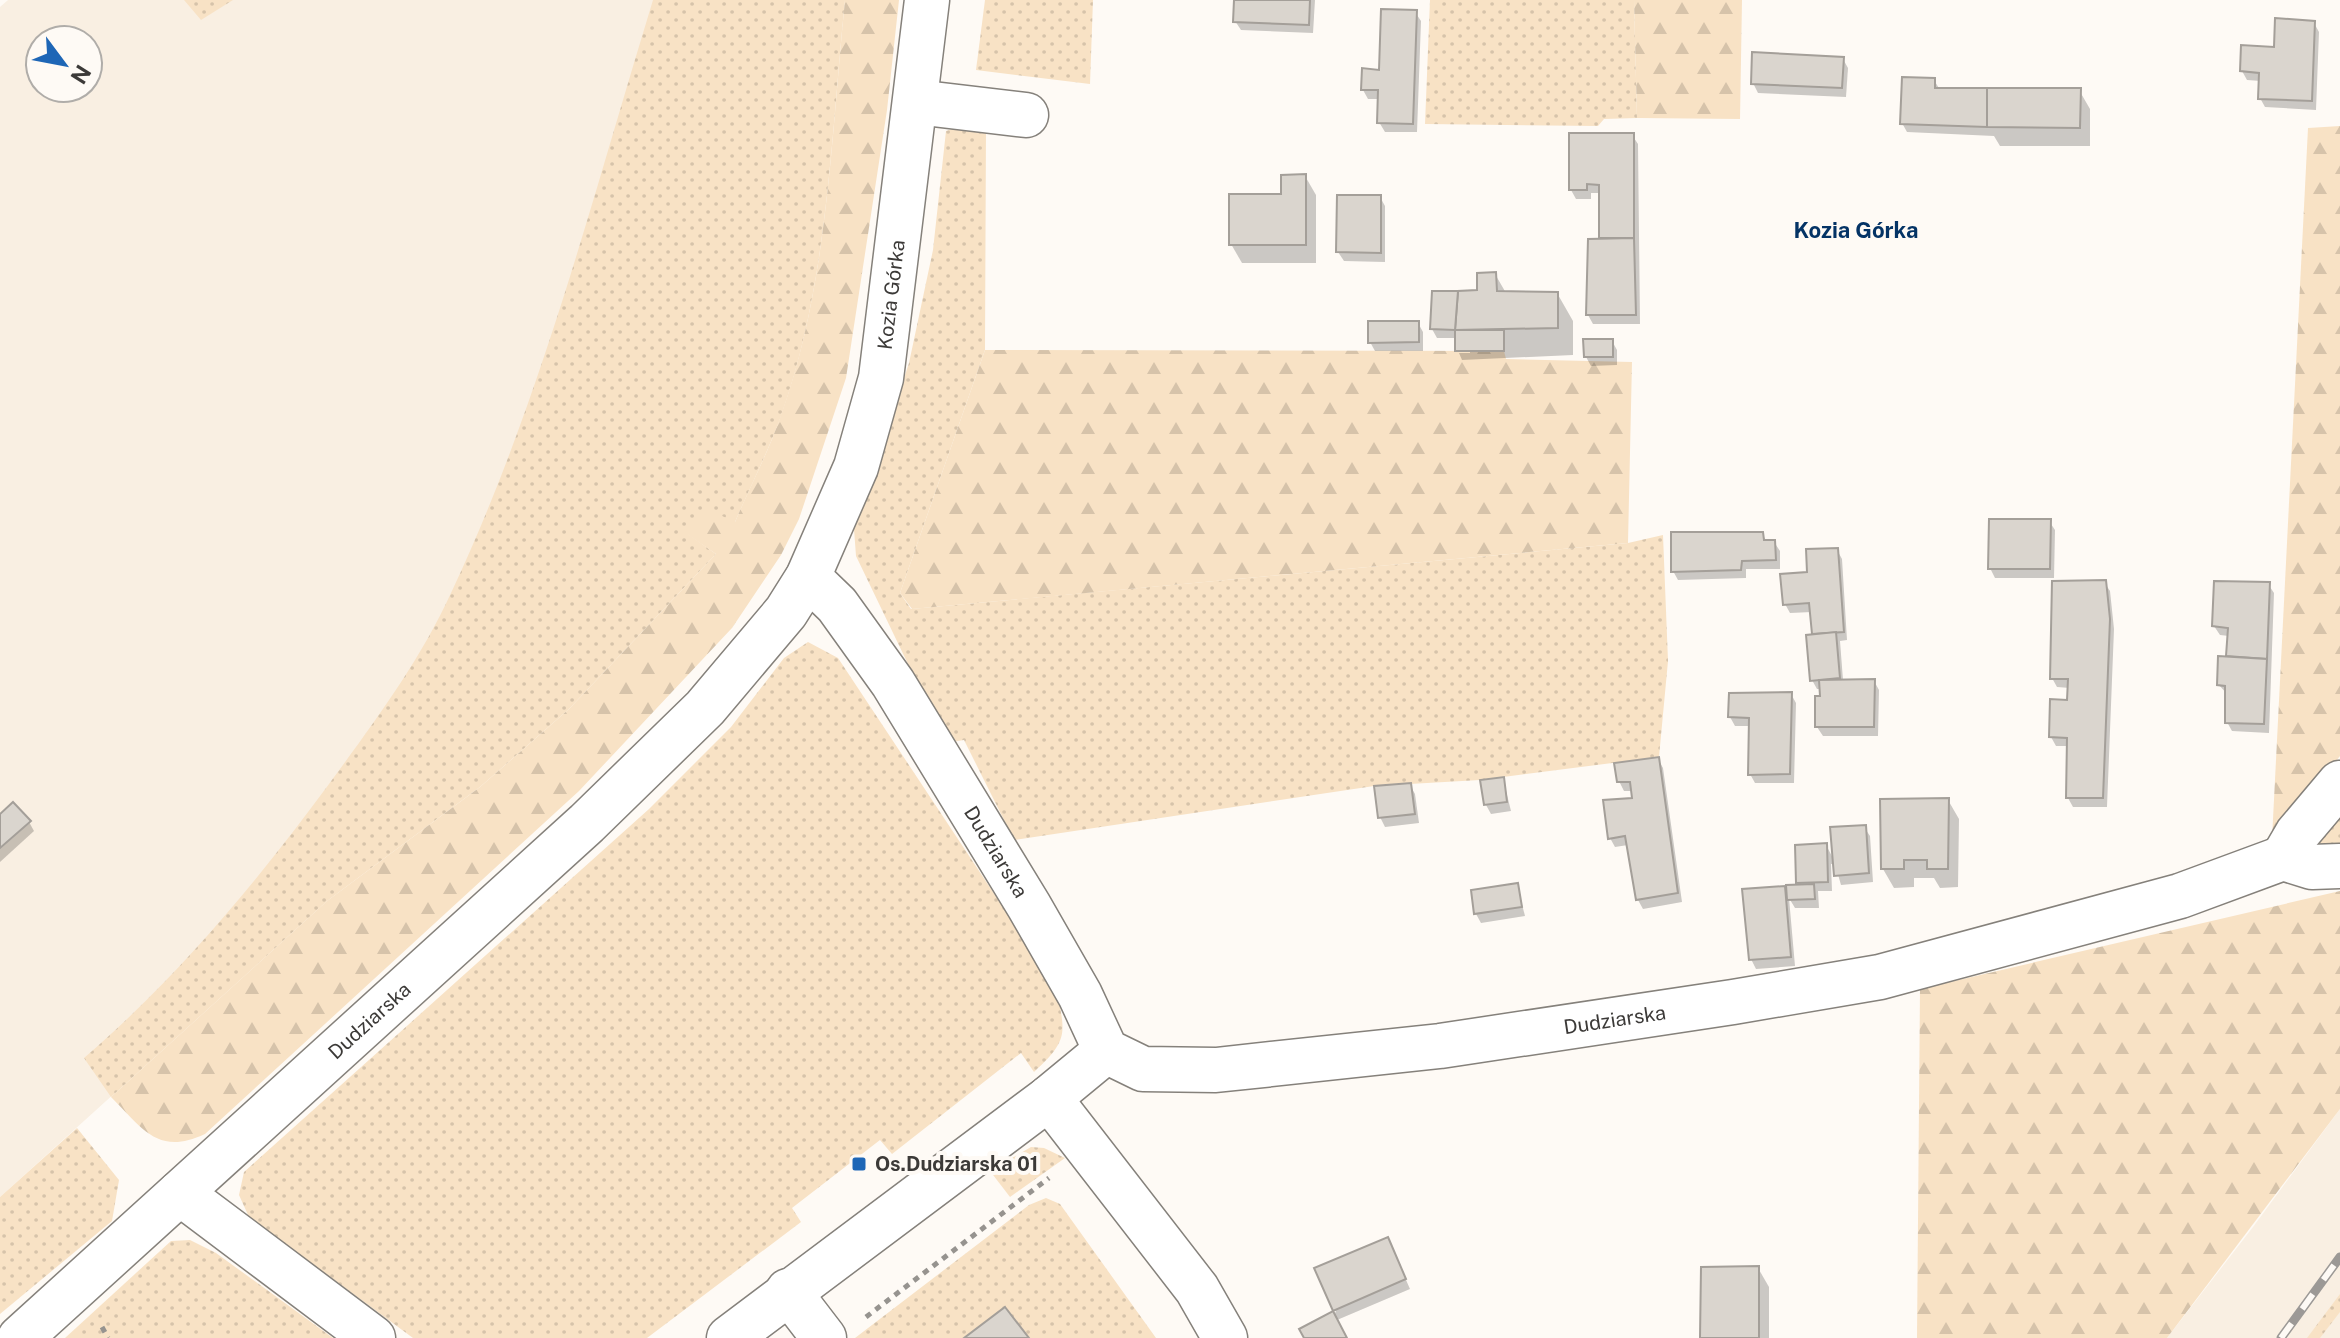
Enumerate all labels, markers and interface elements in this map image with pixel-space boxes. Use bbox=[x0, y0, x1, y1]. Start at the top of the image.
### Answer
north arrow bbox=[24, 24, 104, 104]
text: N bbox=[65, 60, 97, 89]
district label: Kozia Górka bbox=[1794, 217, 1918, 243]
street label: Kozia Górka bbox=[873, 238, 910, 351]
street label: Dudziarska bbox=[959, 802, 1033, 902]
street label: Dudziarska bbox=[323, 977, 416, 1064]
street label: Dudziarska bbox=[1562, 1000, 1667, 1039]
place label: Os.Dudziarska 01 bbox=[875, 1152, 1038, 1176]
marker: Os.Dudziarska 01 bbox=[850, 1155, 868, 1173]

